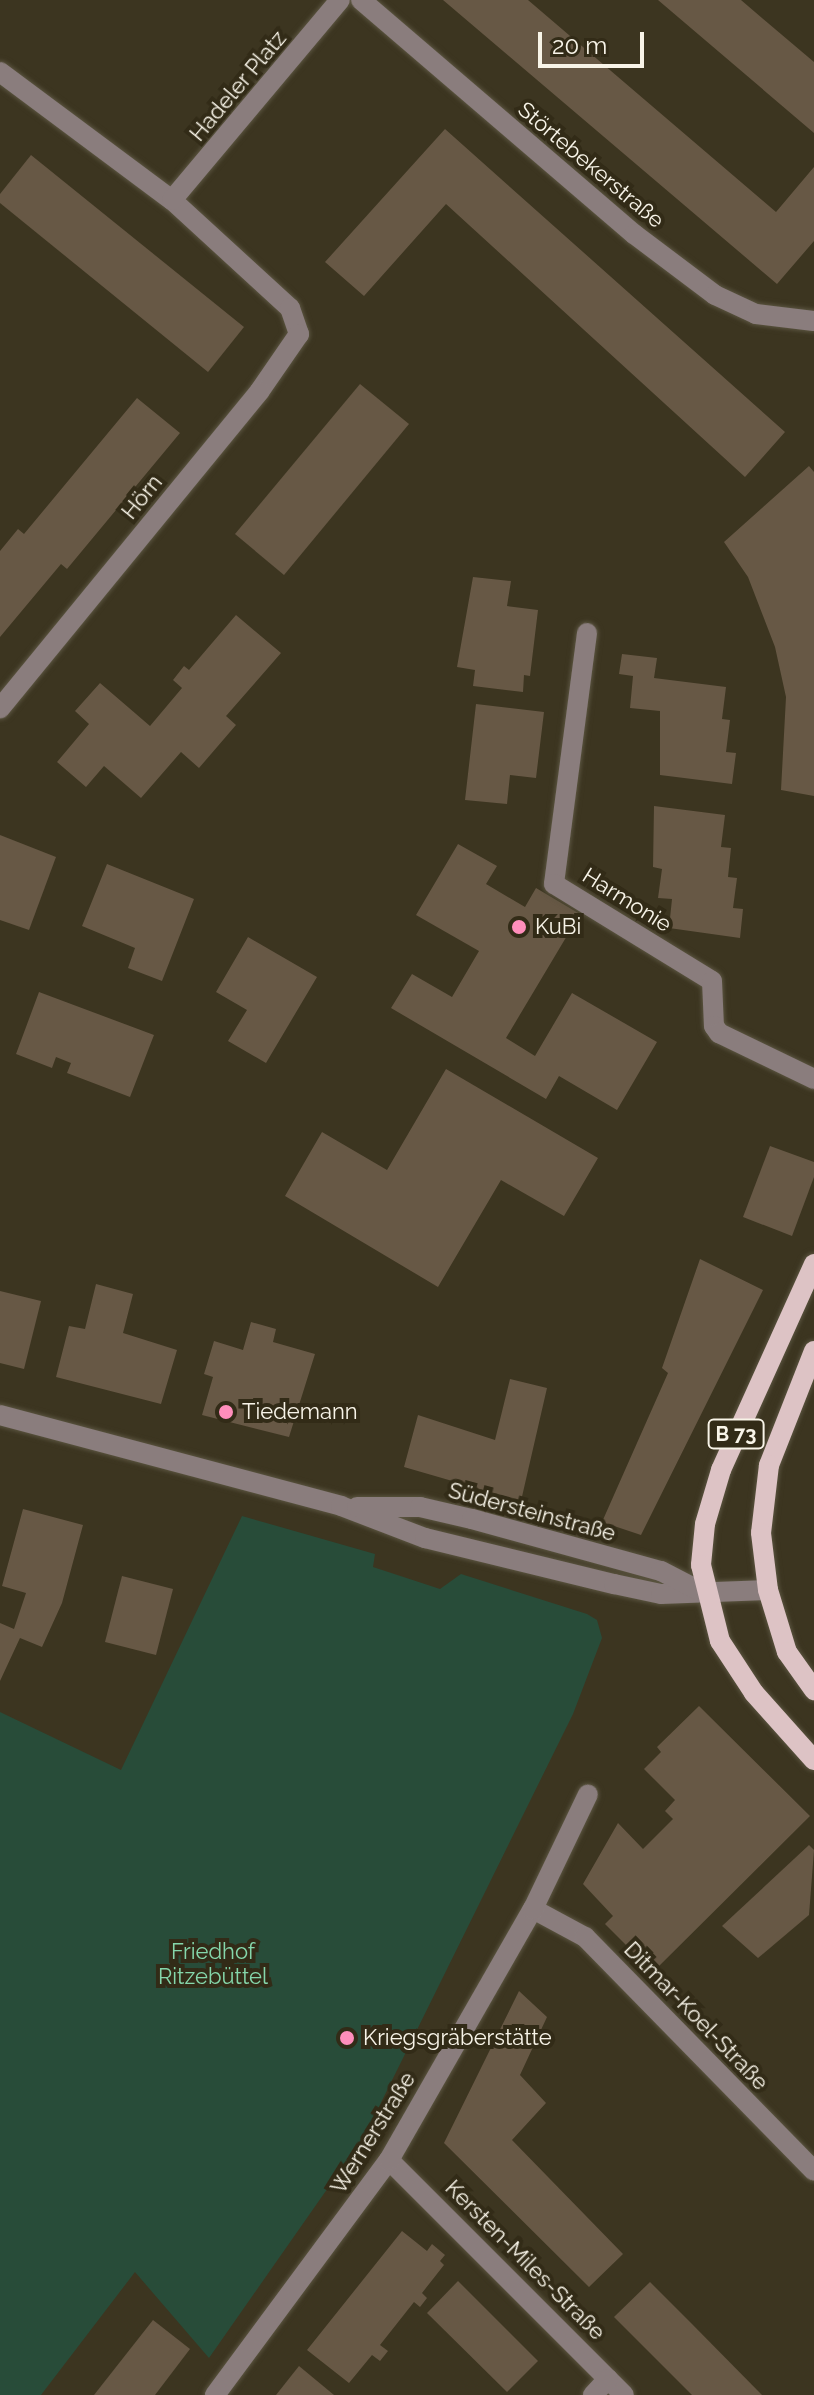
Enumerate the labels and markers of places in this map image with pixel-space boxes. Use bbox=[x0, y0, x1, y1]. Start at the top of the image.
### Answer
place label: KuBi bbox=[535, 914, 581, 940]
marker: KuBi bbox=[510, 918, 528, 936]
place label: Tiedemann bbox=[242, 1399, 358, 1425]
marker: Tiedemann bbox=[217, 1403, 235, 1421]
place label: Kriegsgräberstätte bbox=[363, 2025, 552, 2051]
marker: Kriegsgräberstätte bbox=[338, 2029, 356, 2047]

